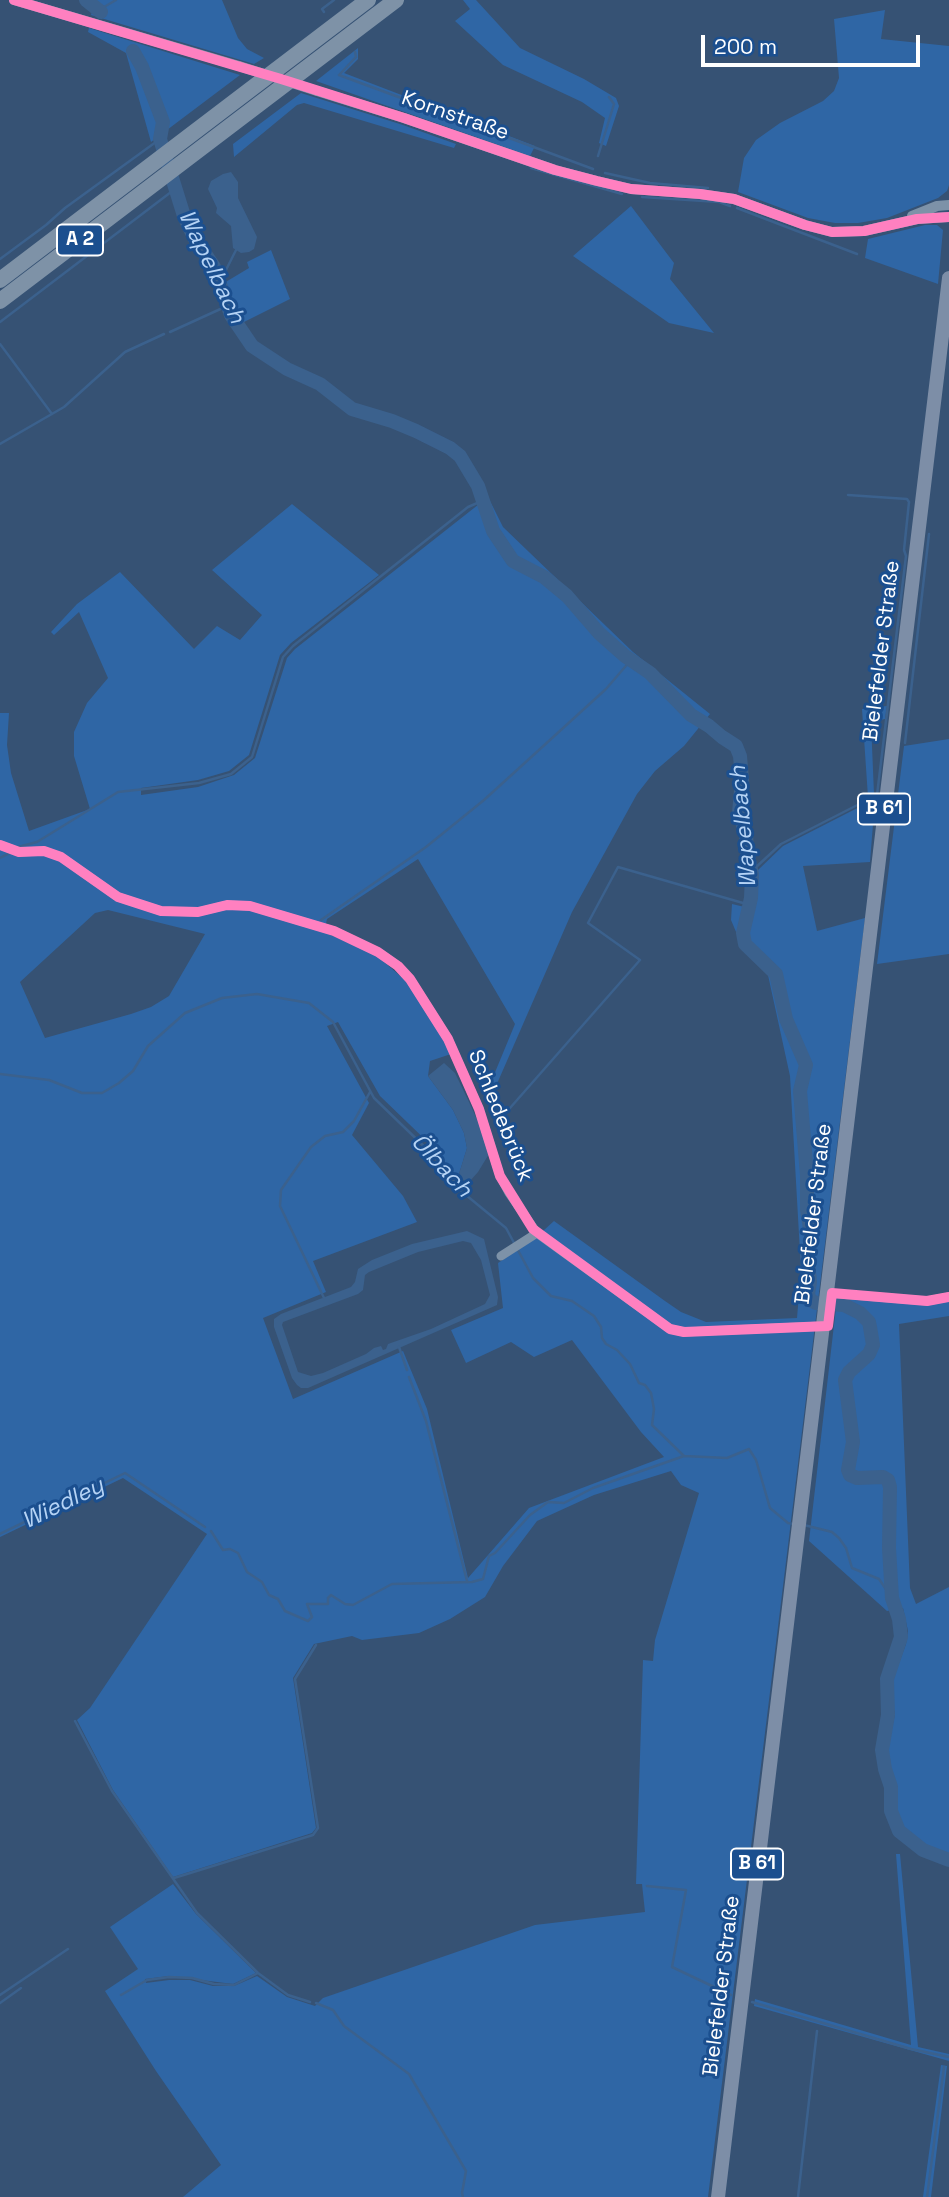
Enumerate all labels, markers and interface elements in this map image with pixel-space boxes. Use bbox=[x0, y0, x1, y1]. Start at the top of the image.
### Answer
scale bar bbox=[704, 21, 923, 65]
text: 200 m bbox=[714, 33, 777, 60]
street label: Kornstraße bbox=[398, 86, 512, 146]
water label: Wapelbach bbox=[172, 206, 250, 328]
road number: A 2 bbox=[57, 224, 103, 256]
street label: Bielefelder Straße bbox=[858, 559, 906, 743]
water label: Wapelbach bbox=[725, 765, 763, 889]
road number: B 61 bbox=[858, 794, 910, 824]
street label: Schledebrück bbox=[462, 1046, 538, 1186]
street label: Bielefelder Straße bbox=[790, 1122, 838, 1306]
water label: Ölbach bbox=[405, 1129, 477, 1203]
water label: Wiedley bbox=[18, 1472, 108, 1536]
road number: B 61 bbox=[731, 1848, 783, 1880]
street label: Bielefelder Straße bbox=[698, 1894, 746, 2078]

